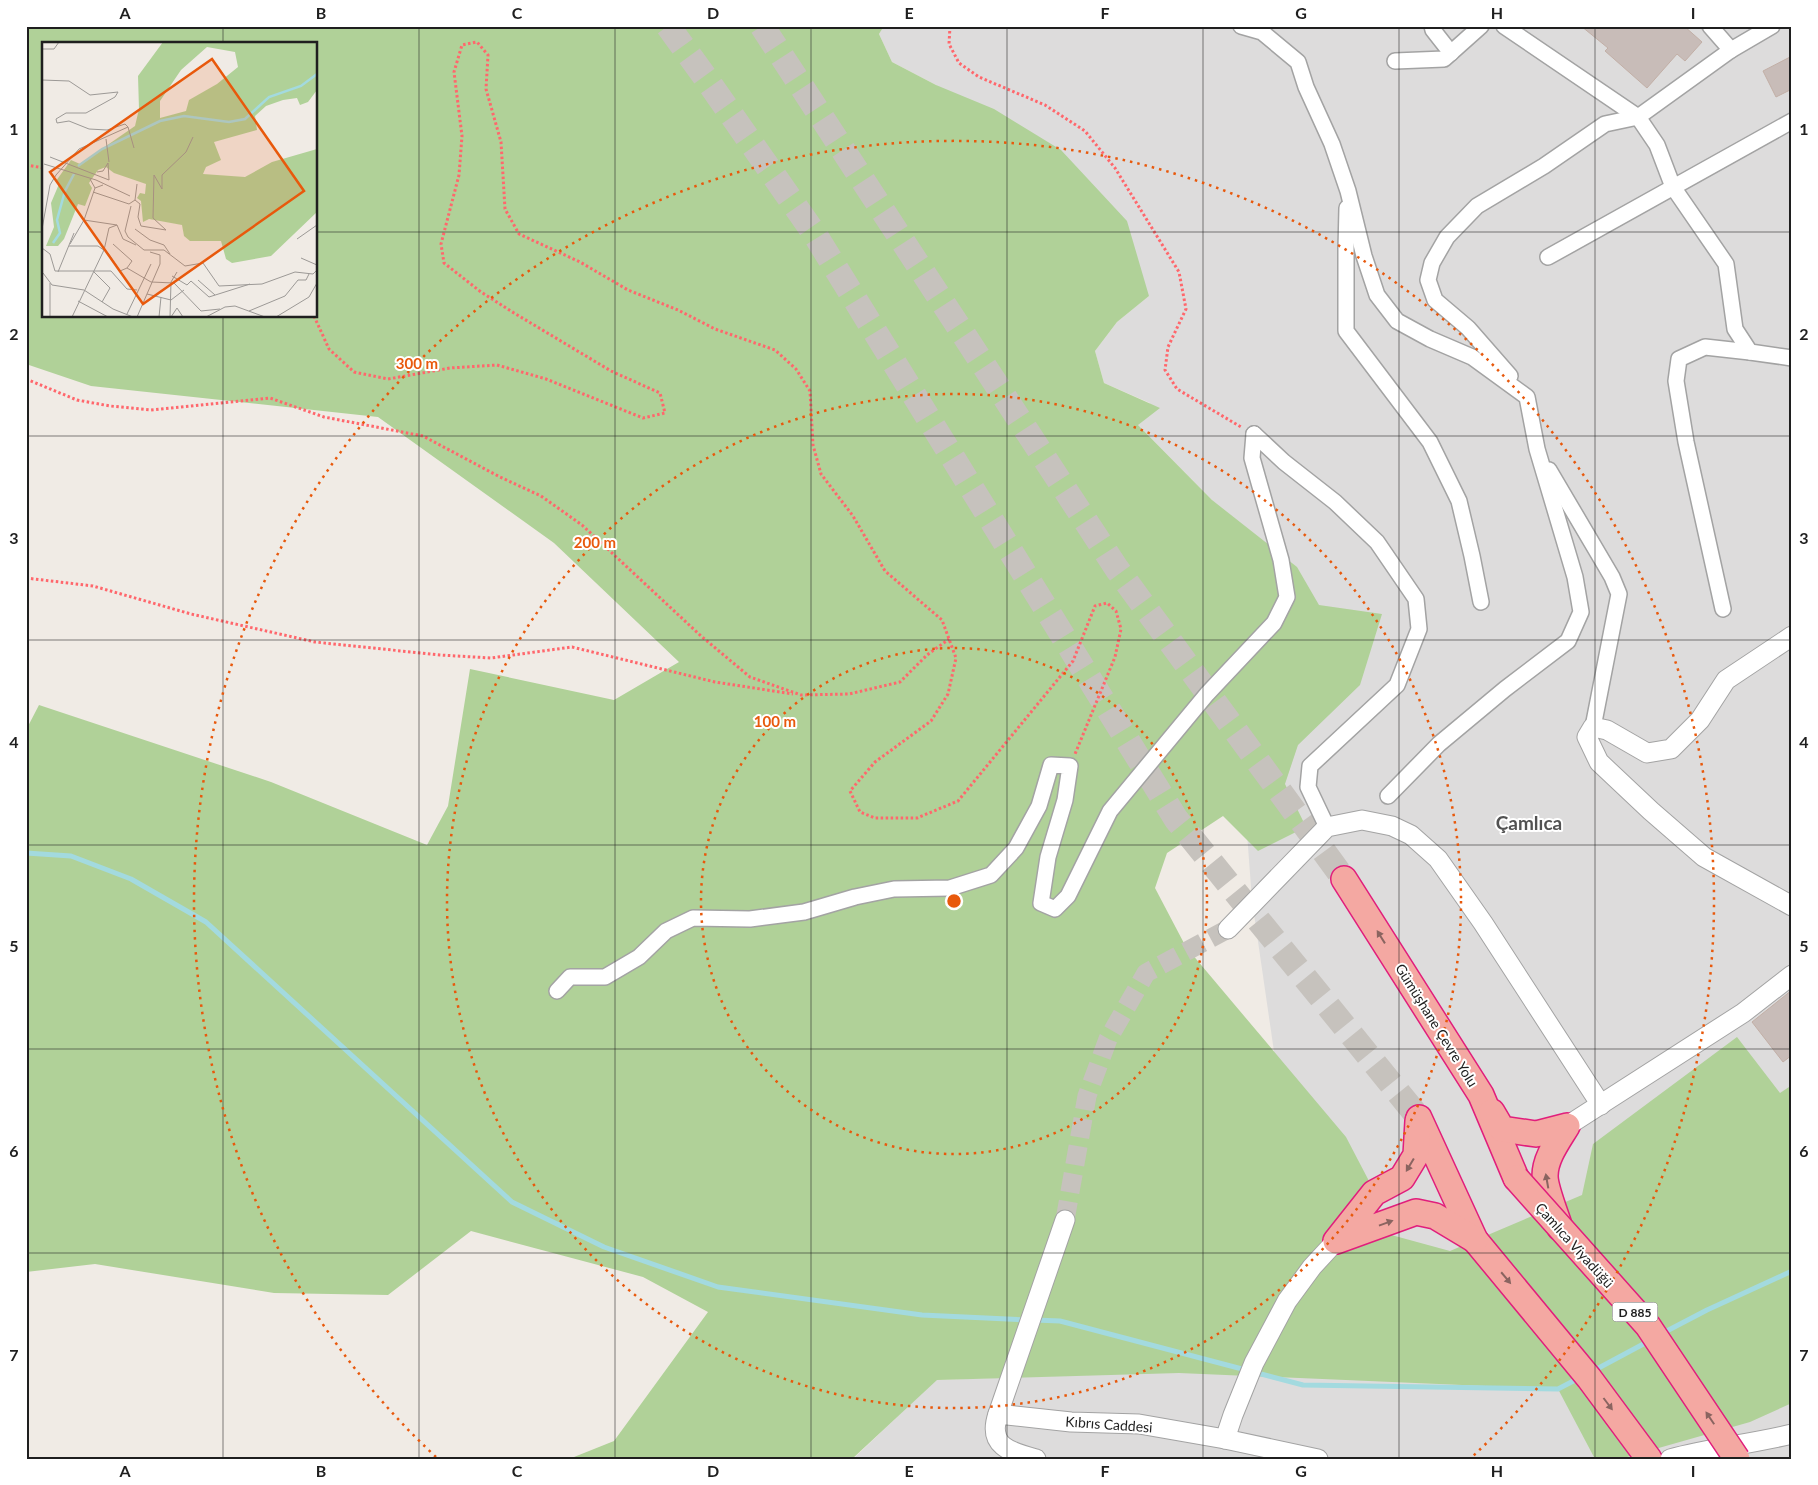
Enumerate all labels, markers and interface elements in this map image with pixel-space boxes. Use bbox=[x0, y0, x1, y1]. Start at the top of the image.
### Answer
text: A bbox=[118, 3, 131, 22]
text: B bbox=[316, 3, 326, 22]
text: C bbox=[512, 3, 523, 22]
text: D bbox=[707, 3, 719, 22]
text: E bbox=[904, 3, 914, 22]
text: F bbox=[1100, 3, 1110, 22]
text: G bbox=[1295, 3, 1307, 22]
text: H bbox=[1491, 3, 1503, 22]
text: I bbox=[1691, 3, 1695, 22]
inset map bbox=[42, 42, 318, 318]
text: 1 bbox=[9, 119, 19, 138]
text: 1 bbox=[1799, 119, 1809, 138]
text: 2 bbox=[9, 324, 19, 343]
text: 2 bbox=[1799, 324, 1809, 343]
text: 300 m bbox=[396, 354, 438, 372]
text: 3 bbox=[9, 528, 19, 547]
text: 3 bbox=[1799, 528, 1809, 547]
text: 200 m bbox=[574, 533, 616, 551]
text: 100 m bbox=[754, 712, 796, 730]
text: 4 bbox=[9, 732, 19, 751]
text: 4 bbox=[1799, 732, 1809, 751]
district label: Çamlıca bbox=[1496, 811, 1562, 834]
centre of rings bbox=[945, 892, 963, 910]
one-way arrow bbox=[1377, 931, 1386, 944]
text: 5 bbox=[9, 936, 19, 955]
text: 5 bbox=[1799, 936, 1809, 955]
street label: Gümüşhane Çevre Yolu bbox=[1392, 960, 1482, 1090]
text: 6 bbox=[9, 1141, 19, 1160]
text: 6 bbox=[1799, 1141, 1809, 1160]
one-way arrow bbox=[1406, 1158, 1415, 1171]
one-way arrow bbox=[1543, 1173, 1551, 1189]
street label: Çamlıca Viyadüğü bbox=[1532, 1199, 1618, 1291]
one-way arrow bbox=[1379, 1219, 1394, 1226]
one-way arrow bbox=[1500, 1271, 1511, 1284]
road number: D 885 bbox=[1612, 1302, 1658, 1321]
text: 7 bbox=[9, 1345, 19, 1364]
text: 7 bbox=[1799, 1345, 1809, 1364]
one-way arrow bbox=[1603, 1397, 1613, 1411]
street label: Kıbrıs Caddesi bbox=[1065, 1412, 1153, 1436]
one-way arrow bbox=[1705, 1412, 1715, 1425]
text: A bbox=[118, 1461, 131, 1480]
text: B bbox=[316, 1461, 326, 1480]
text: C bbox=[512, 1461, 523, 1480]
text: D bbox=[707, 1461, 719, 1480]
text: E bbox=[904, 1461, 914, 1480]
text: F bbox=[1100, 1461, 1110, 1480]
text: G bbox=[1295, 1461, 1307, 1480]
text: H bbox=[1491, 1461, 1503, 1480]
text: I bbox=[1691, 1461, 1695, 1480]

